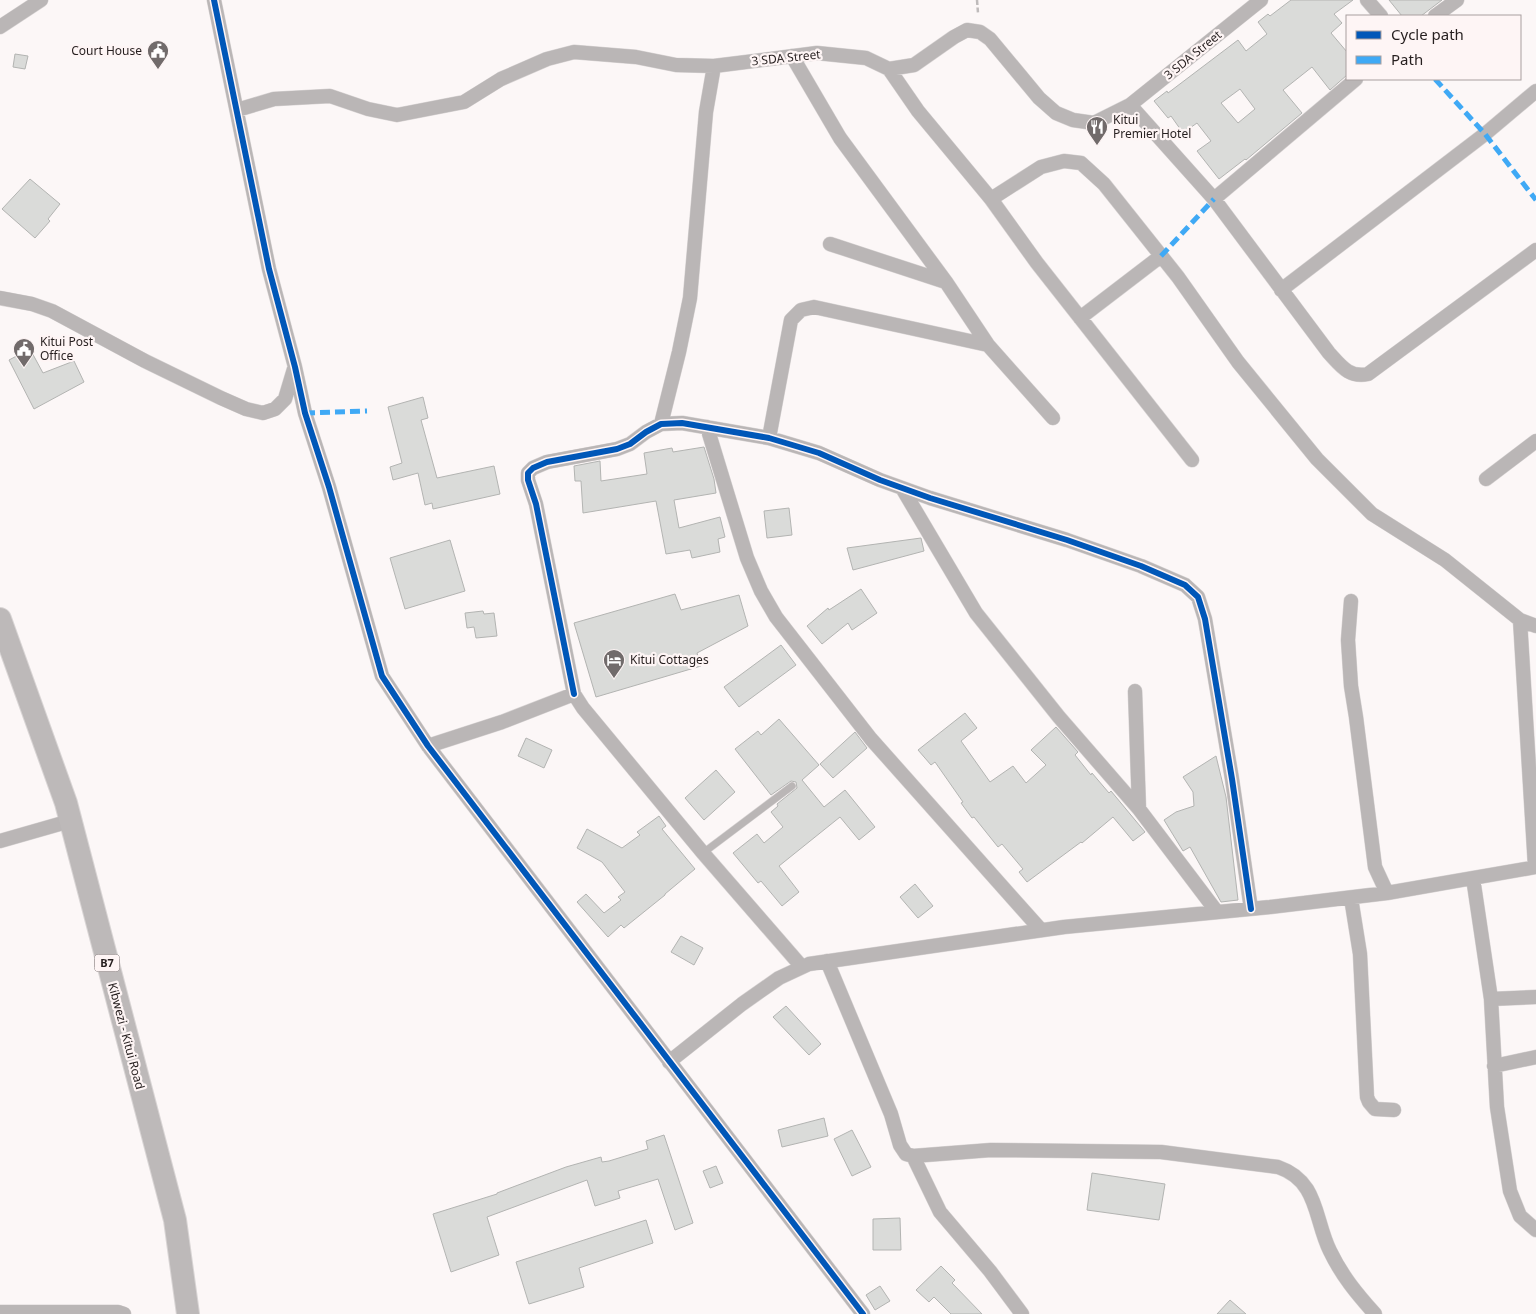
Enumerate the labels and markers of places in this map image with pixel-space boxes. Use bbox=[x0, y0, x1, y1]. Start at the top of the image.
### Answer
public building icon: Court House bbox=[146, 39, 170, 70]
place label: Court House bbox=[71, 42, 142, 59]
place label: Kitui Premier Hotel bbox=[1113, 111, 1191, 142]
restaurant icon: Kitui Premier Hotel bbox=[1085, 115, 1109, 146]
place label: Kitui Post Office bbox=[40, 333, 94, 364]
public building icon: Kitui Post Office bbox=[12, 337, 36, 368]
hotel icon: Kitui Cottages bbox=[602, 648, 626, 679]
place label: Kitui Cottages bbox=[630, 651, 709, 668]

